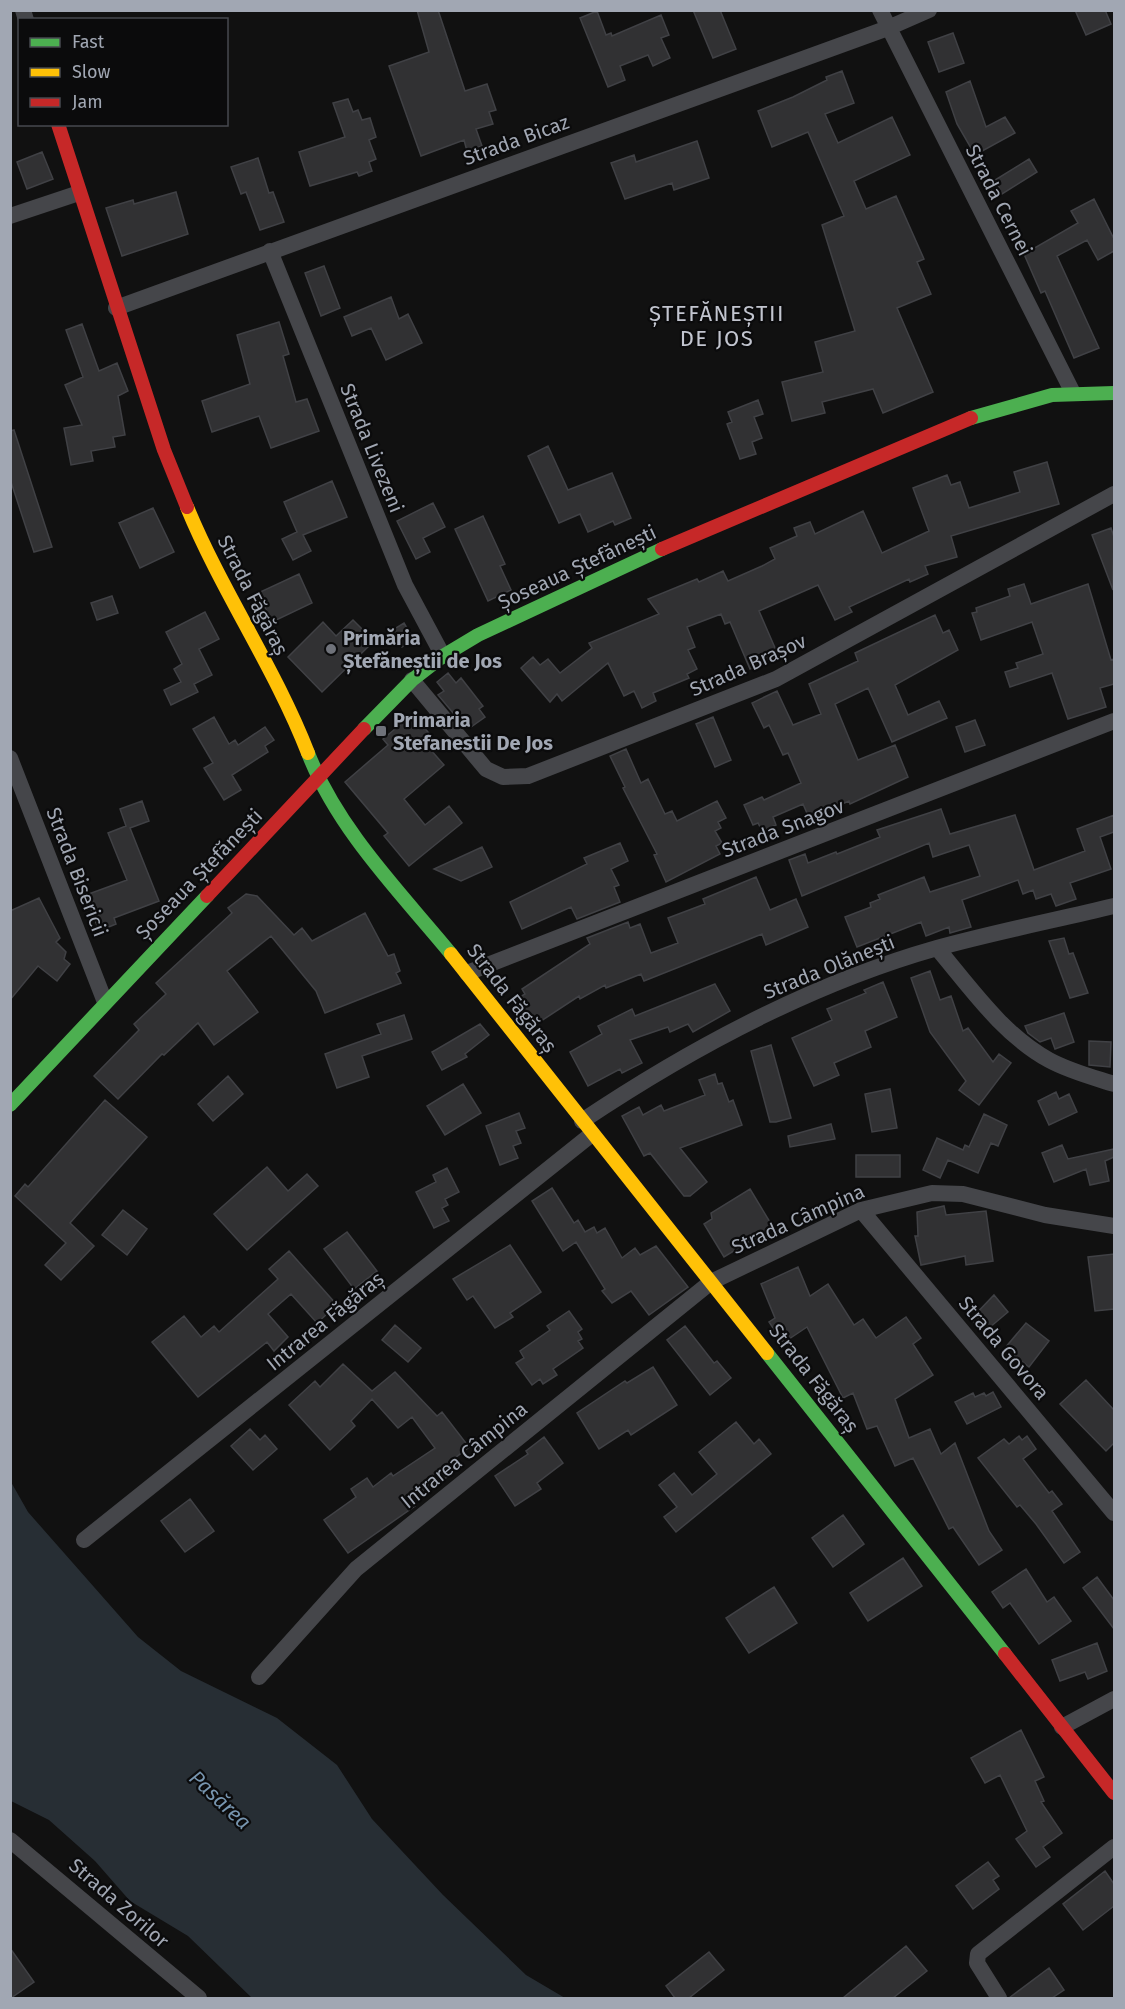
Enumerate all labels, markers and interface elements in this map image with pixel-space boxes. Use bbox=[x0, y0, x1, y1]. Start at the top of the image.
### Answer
legend bbox=[18, 18, 228, 126]
text: Fast bbox=[72, 31, 105, 53]
text: Slow bbox=[72, 61, 111, 83]
text: Jam bbox=[72, 91, 103, 113]
street label: Strada Bicaz bbox=[460, 110, 572, 170]
street label: Strada Cernei bbox=[961, 140, 1037, 260]
district label: ȘTEFĂNEȘTII DE JOS bbox=[649, 300, 785, 352]
street label: Strada Livezeni bbox=[335, 380, 409, 516]
street label: Șoseaua Ștefănești bbox=[494, 520, 660, 615]
street label: Strada Făgăraș bbox=[212, 531, 294, 659]
place label: Primăria Ștefăneștii de Jos bbox=[343, 626, 502, 675]
street label: Strada Brașov bbox=[686, 629, 810, 702]
marker: Primăria Ștefăneștii de Jos bbox=[324, 642, 338, 656]
place label: Primaria Stefanestii De Jos bbox=[393, 708, 553, 755]
marker: Primaria Stefanestii De Jos bbox=[374, 724, 388, 738]
street label: Strada Snagov bbox=[718, 794, 848, 862]
street label: Strada Bisericii bbox=[41, 804, 113, 940]
street label: Șoseaua Ștefănești bbox=[131, 804, 268, 945]
street label: Strada Olănești bbox=[760, 930, 899, 1005]
street label: Strada Făgăraș bbox=[461, 939, 562, 1058]
street label: Strada Câmpina bbox=[728, 1179, 868, 1259]
street label: Intrarea Făgăraș bbox=[261, 1266, 389, 1376]
street label: Strada Govora bbox=[954, 1291, 1054, 1405]
street label: Strada Făgăraș bbox=[763, 1319, 864, 1438]
street label: Intrarea Câmpina bbox=[396, 1397, 532, 1513]
water label: Pasărea bbox=[184, 1765, 256, 1835]
street label: Strada Zorilor bbox=[64, 1853, 174, 1953]

